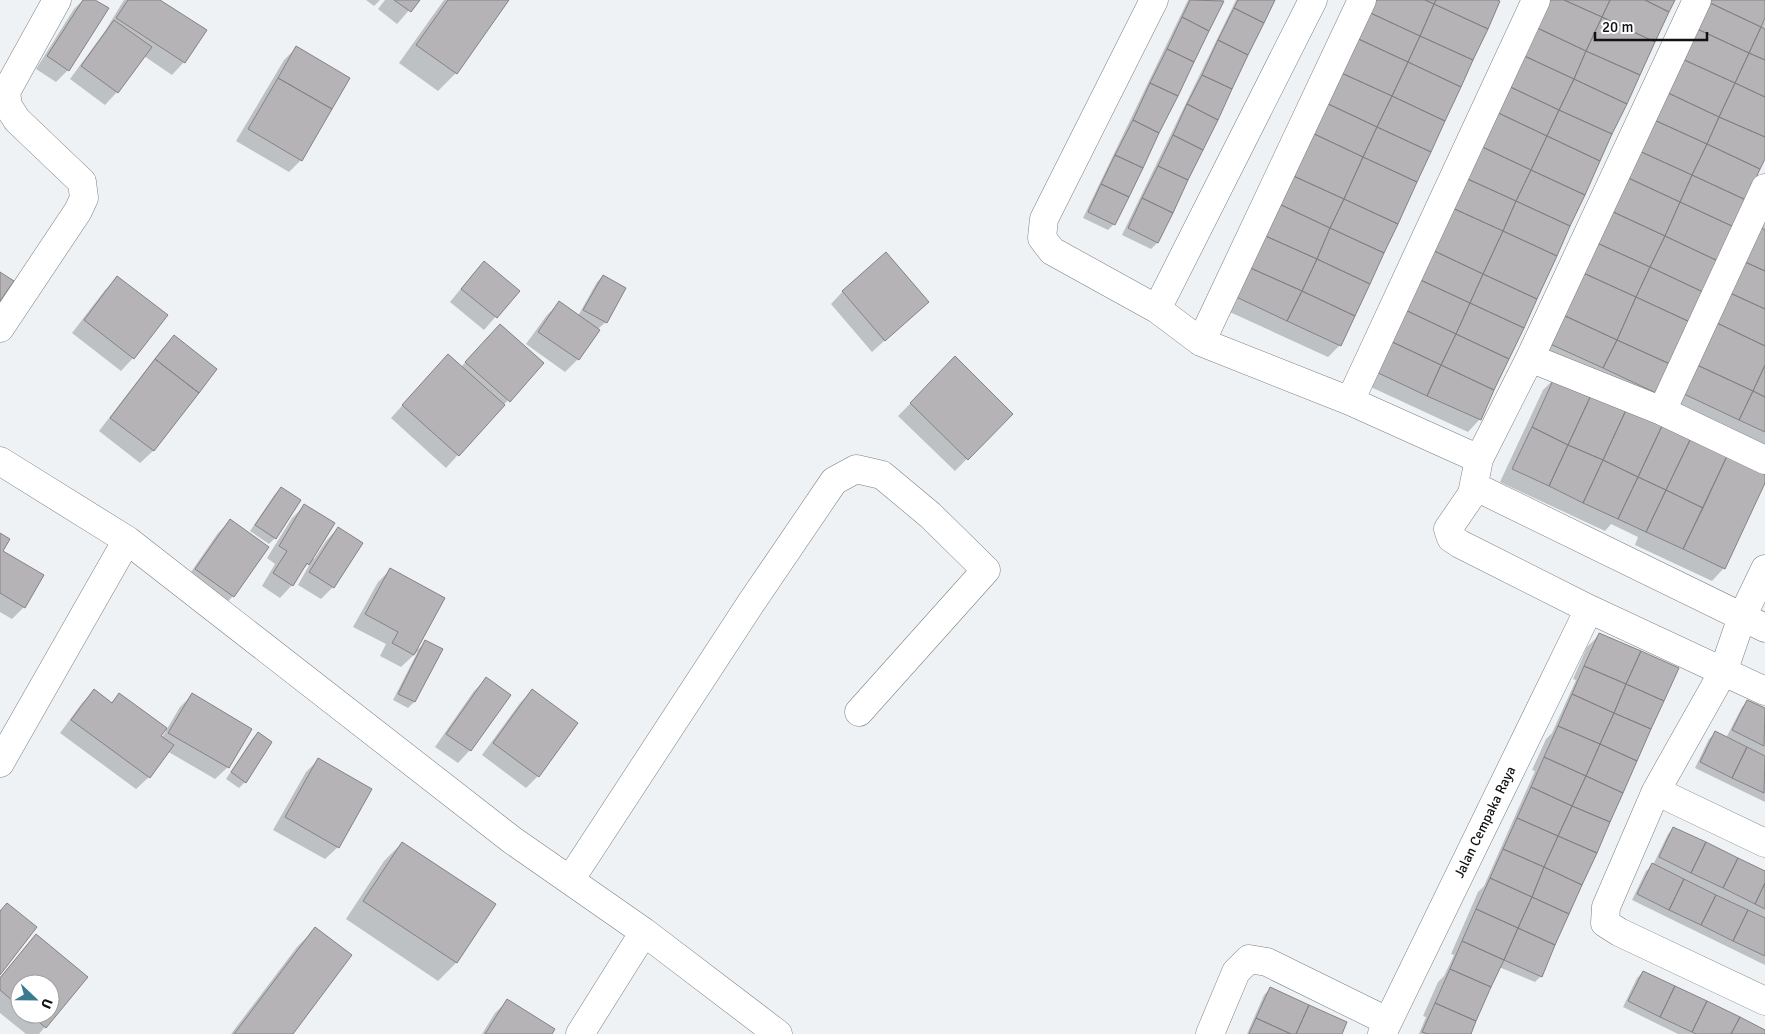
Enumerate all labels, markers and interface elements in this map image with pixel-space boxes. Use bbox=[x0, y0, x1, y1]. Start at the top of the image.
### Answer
scale bar bbox=[1595, 10, 1708, 42]
text: 20 m bbox=[1602, 18, 1633, 36]
street label: Jalan Cempaka Raya bbox=[1451, 763, 1519, 881]
north arrow bbox=[10, 974, 60, 1024]
text: U bbox=[37, 996, 56, 1011]

